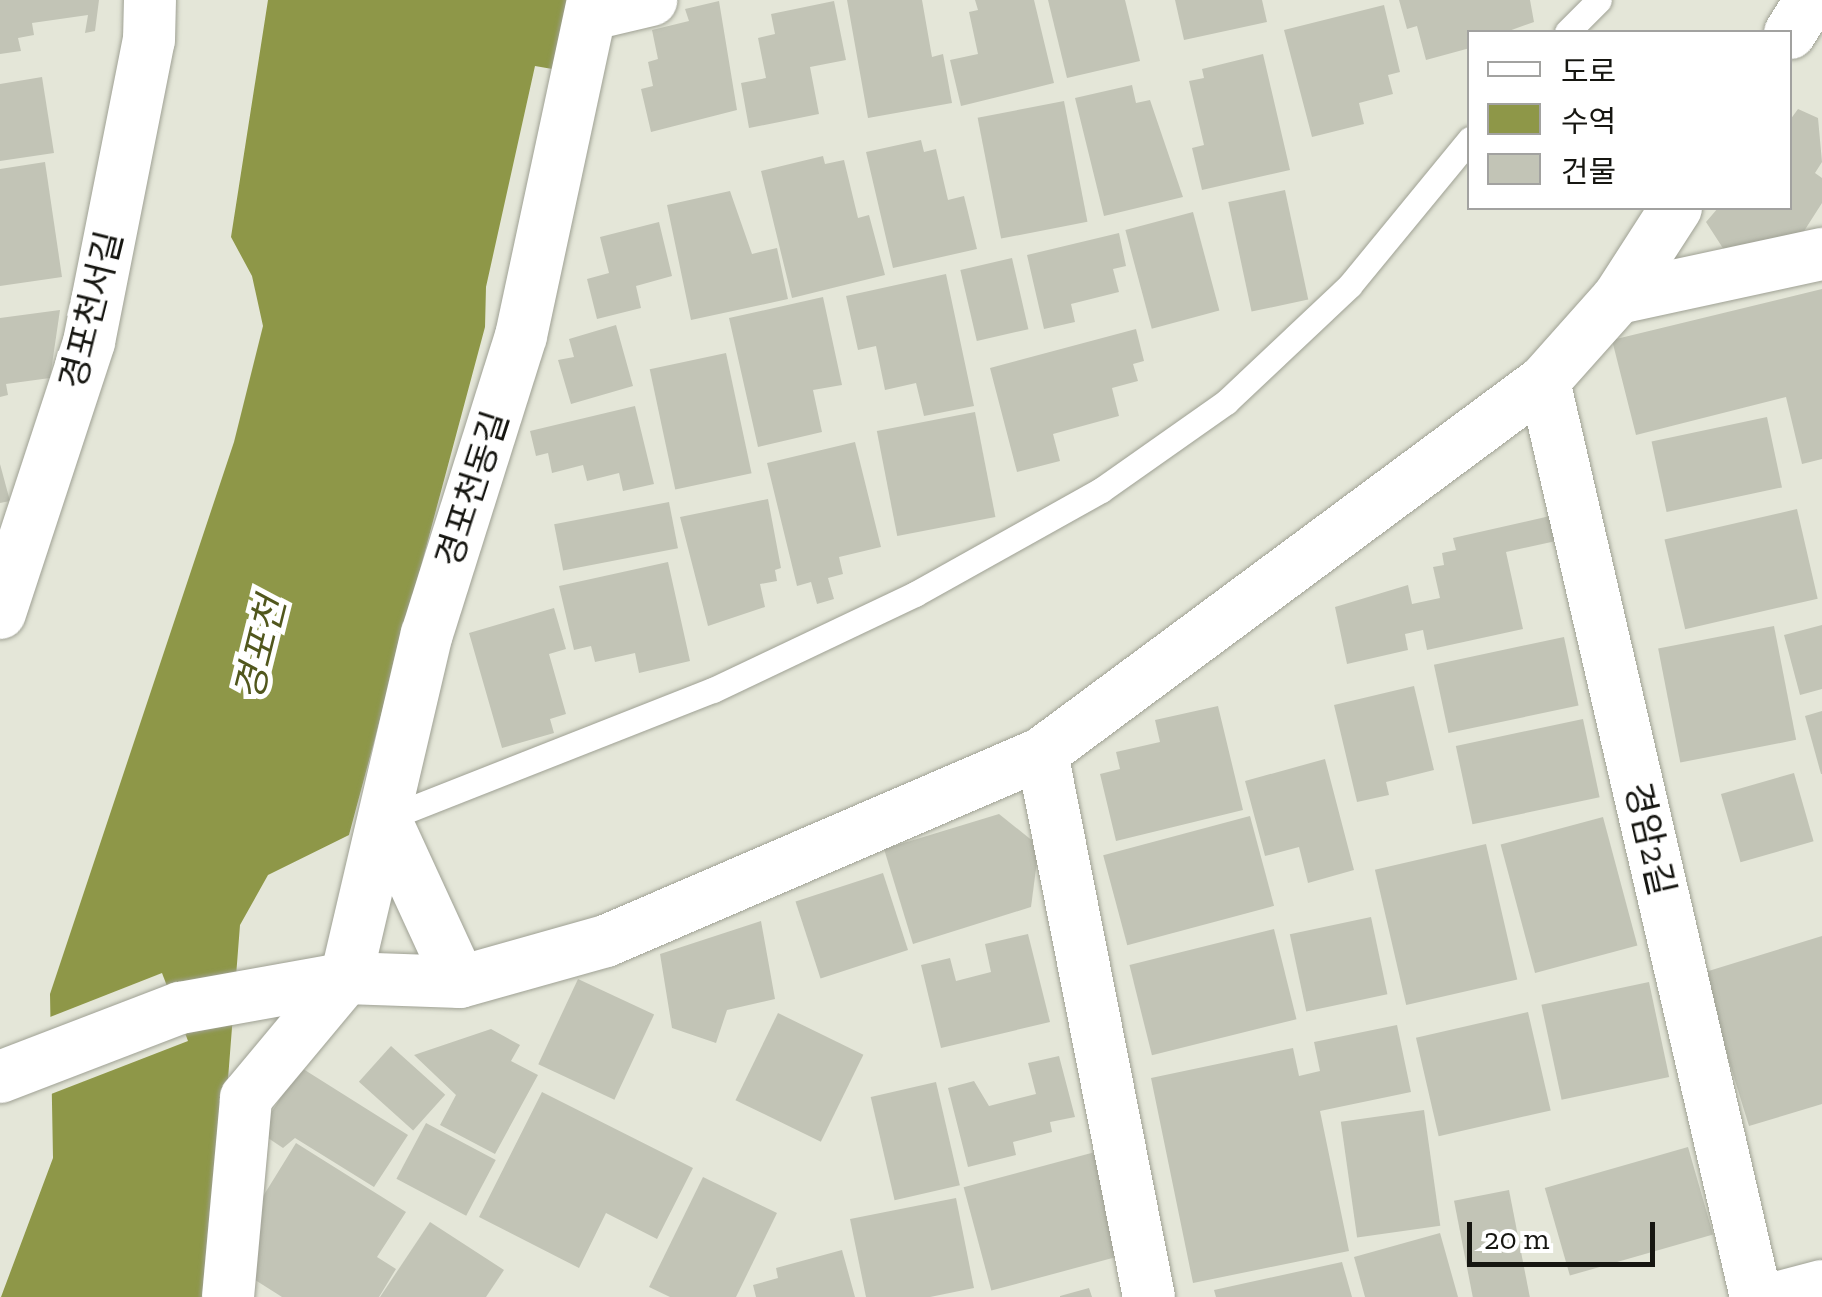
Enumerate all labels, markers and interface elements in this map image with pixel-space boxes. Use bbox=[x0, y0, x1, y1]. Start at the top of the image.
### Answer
legend bbox=[1467, 30, 1792, 210]
text: 도로 bbox=[1561, 54, 1616, 90]
text: 수역 bbox=[1561, 104, 1616, 140]
text: 건물 bbox=[1561, 154, 1616, 190]
street label: 경포천서길 bbox=[51, 227, 131, 393]
street label: 경포천동길 bbox=[427, 406, 517, 572]
water label: 경포천 bbox=[226, 593, 296, 705]
street label: 경암2길 bbox=[1617, 778, 1683, 900]
scale bar bbox=[1472, 1202, 1660, 1264]
text: 20 m bbox=[1484, 1221, 1549, 1257]

